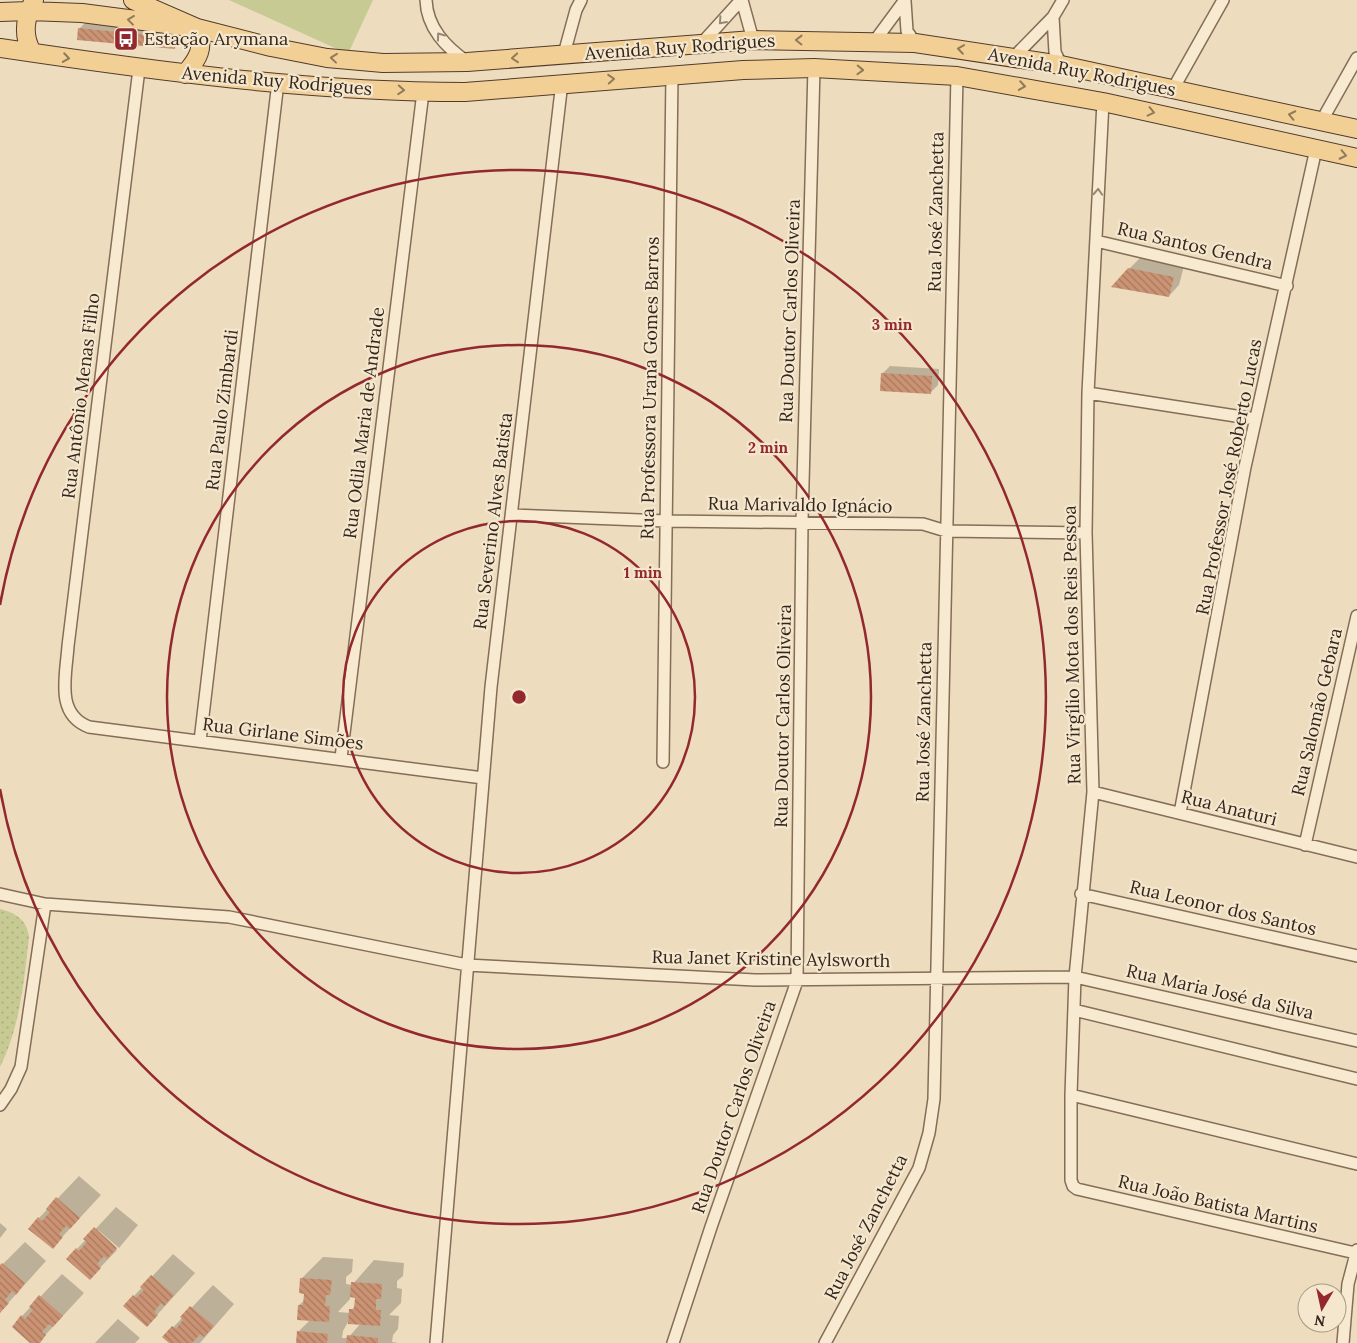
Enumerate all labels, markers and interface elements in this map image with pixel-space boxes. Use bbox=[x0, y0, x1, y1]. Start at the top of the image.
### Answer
one-way arrow bbox=[127, 15, 135, 26]
one-way arrow bbox=[719, 16, 728, 25]
bus stop icon: Estação Arymana bbox=[113, 26, 139, 52]
place label: Estação Arymana bbox=[144, 27, 288, 50]
street label: Avenida Ruy Rodrigues bbox=[583, 28, 776, 65]
one-way arrow bbox=[436, 32, 446, 41]
one-way arrow bbox=[795, 35, 803, 46]
street label: Avenida Ruy Rodrigues bbox=[985, 42, 1178, 101]
one-way arrow bbox=[957, 44, 965, 55]
one-way arrow bbox=[62, 52, 70, 63]
one-way arrow bbox=[330, 53, 338, 64]
one-way arrow bbox=[511, 53, 519, 64]
street label: Avenida Ruy Rodrigues bbox=[180, 61, 373, 100]
one-way arrow bbox=[857, 65, 865, 75]
one-way arrow bbox=[607, 74, 615, 85]
one-way arrow bbox=[1017, 81, 1026, 91]
one-way arrow bbox=[398, 85, 406, 96]
one-way arrow bbox=[1146, 106, 1155, 117]
one-way arrow bbox=[1288, 110, 1297, 121]
street label: Rua José Zanchetta bbox=[923, 131, 948, 293]
one-way arrow bbox=[1339, 149, 1348, 160]
one-way arrow bbox=[1093, 188, 1104, 196]
street label: Rua Doutor Carlos Oliveira bbox=[774, 199, 805, 423]
street label: Rua Santos Gendra bbox=[1115, 216, 1275, 275]
street label: Rua Professora Urana Gomes Barros bbox=[635, 236, 664, 540]
street label: Rua Antônio Menas Filho bbox=[56, 292, 105, 500]
street label: Rua Odila Maria de Andrade bbox=[338, 305, 389, 540]
text: 3 min bbox=[872, 315, 913, 334]
street label: Rua Paulo Zimbardi bbox=[200, 328, 243, 492]
street label: Rua Professor José Roberto Lucas bbox=[1190, 337, 1267, 617]
street label: Rua Severino Alves Batista bbox=[468, 411, 517, 631]
text: 2 min bbox=[748, 438, 789, 457]
street label: Rua Marivaldo Ignácio bbox=[707, 491, 893, 518]
street label: Rua Virgílio Mota dos Reis Pessoa bbox=[1058, 505, 1085, 785]
text: 1 min bbox=[624, 563, 663, 582]
street label: Rua Doutor Carlos Oliveira bbox=[769, 604, 796, 828]
street label: Rua Salomão Gebara bbox=[1286, 626, 1347, 798]
street label: Rua José Zanchetta bbox=[911, 641, 936, 803]
centre of rings bbox=[510, 688, 528, 706]
street label: Rua Girlane Simões bbox=[201, 712, 365, 755]
street label: Rua Anaturi bbox=[1179, 785, 1279, 831]
street label: Rua Leonor dos Santos bbox=[1127, 875, 1319, 940]
street label: Rua Janet Kristine Aylsworth bbox=[651, 945, 891, 972]
street label: Rua Maria José da Silva bbox=[1124, 959, 1316, 1024]
street label: Rua Doutor Carlos Oliveira bbox=[686, 997, 781, 1216]
street label: Rua José Zanchetta bbox=[819, 1150, 912, 1304]
street label: Rua João Batista Martins bbox=[1116, 1169, 1320, 1238]
north arrow bbox=[1297, 1283, 1347, 1333]
text: N bbox=[1313, 1311, 1327, 1331]

